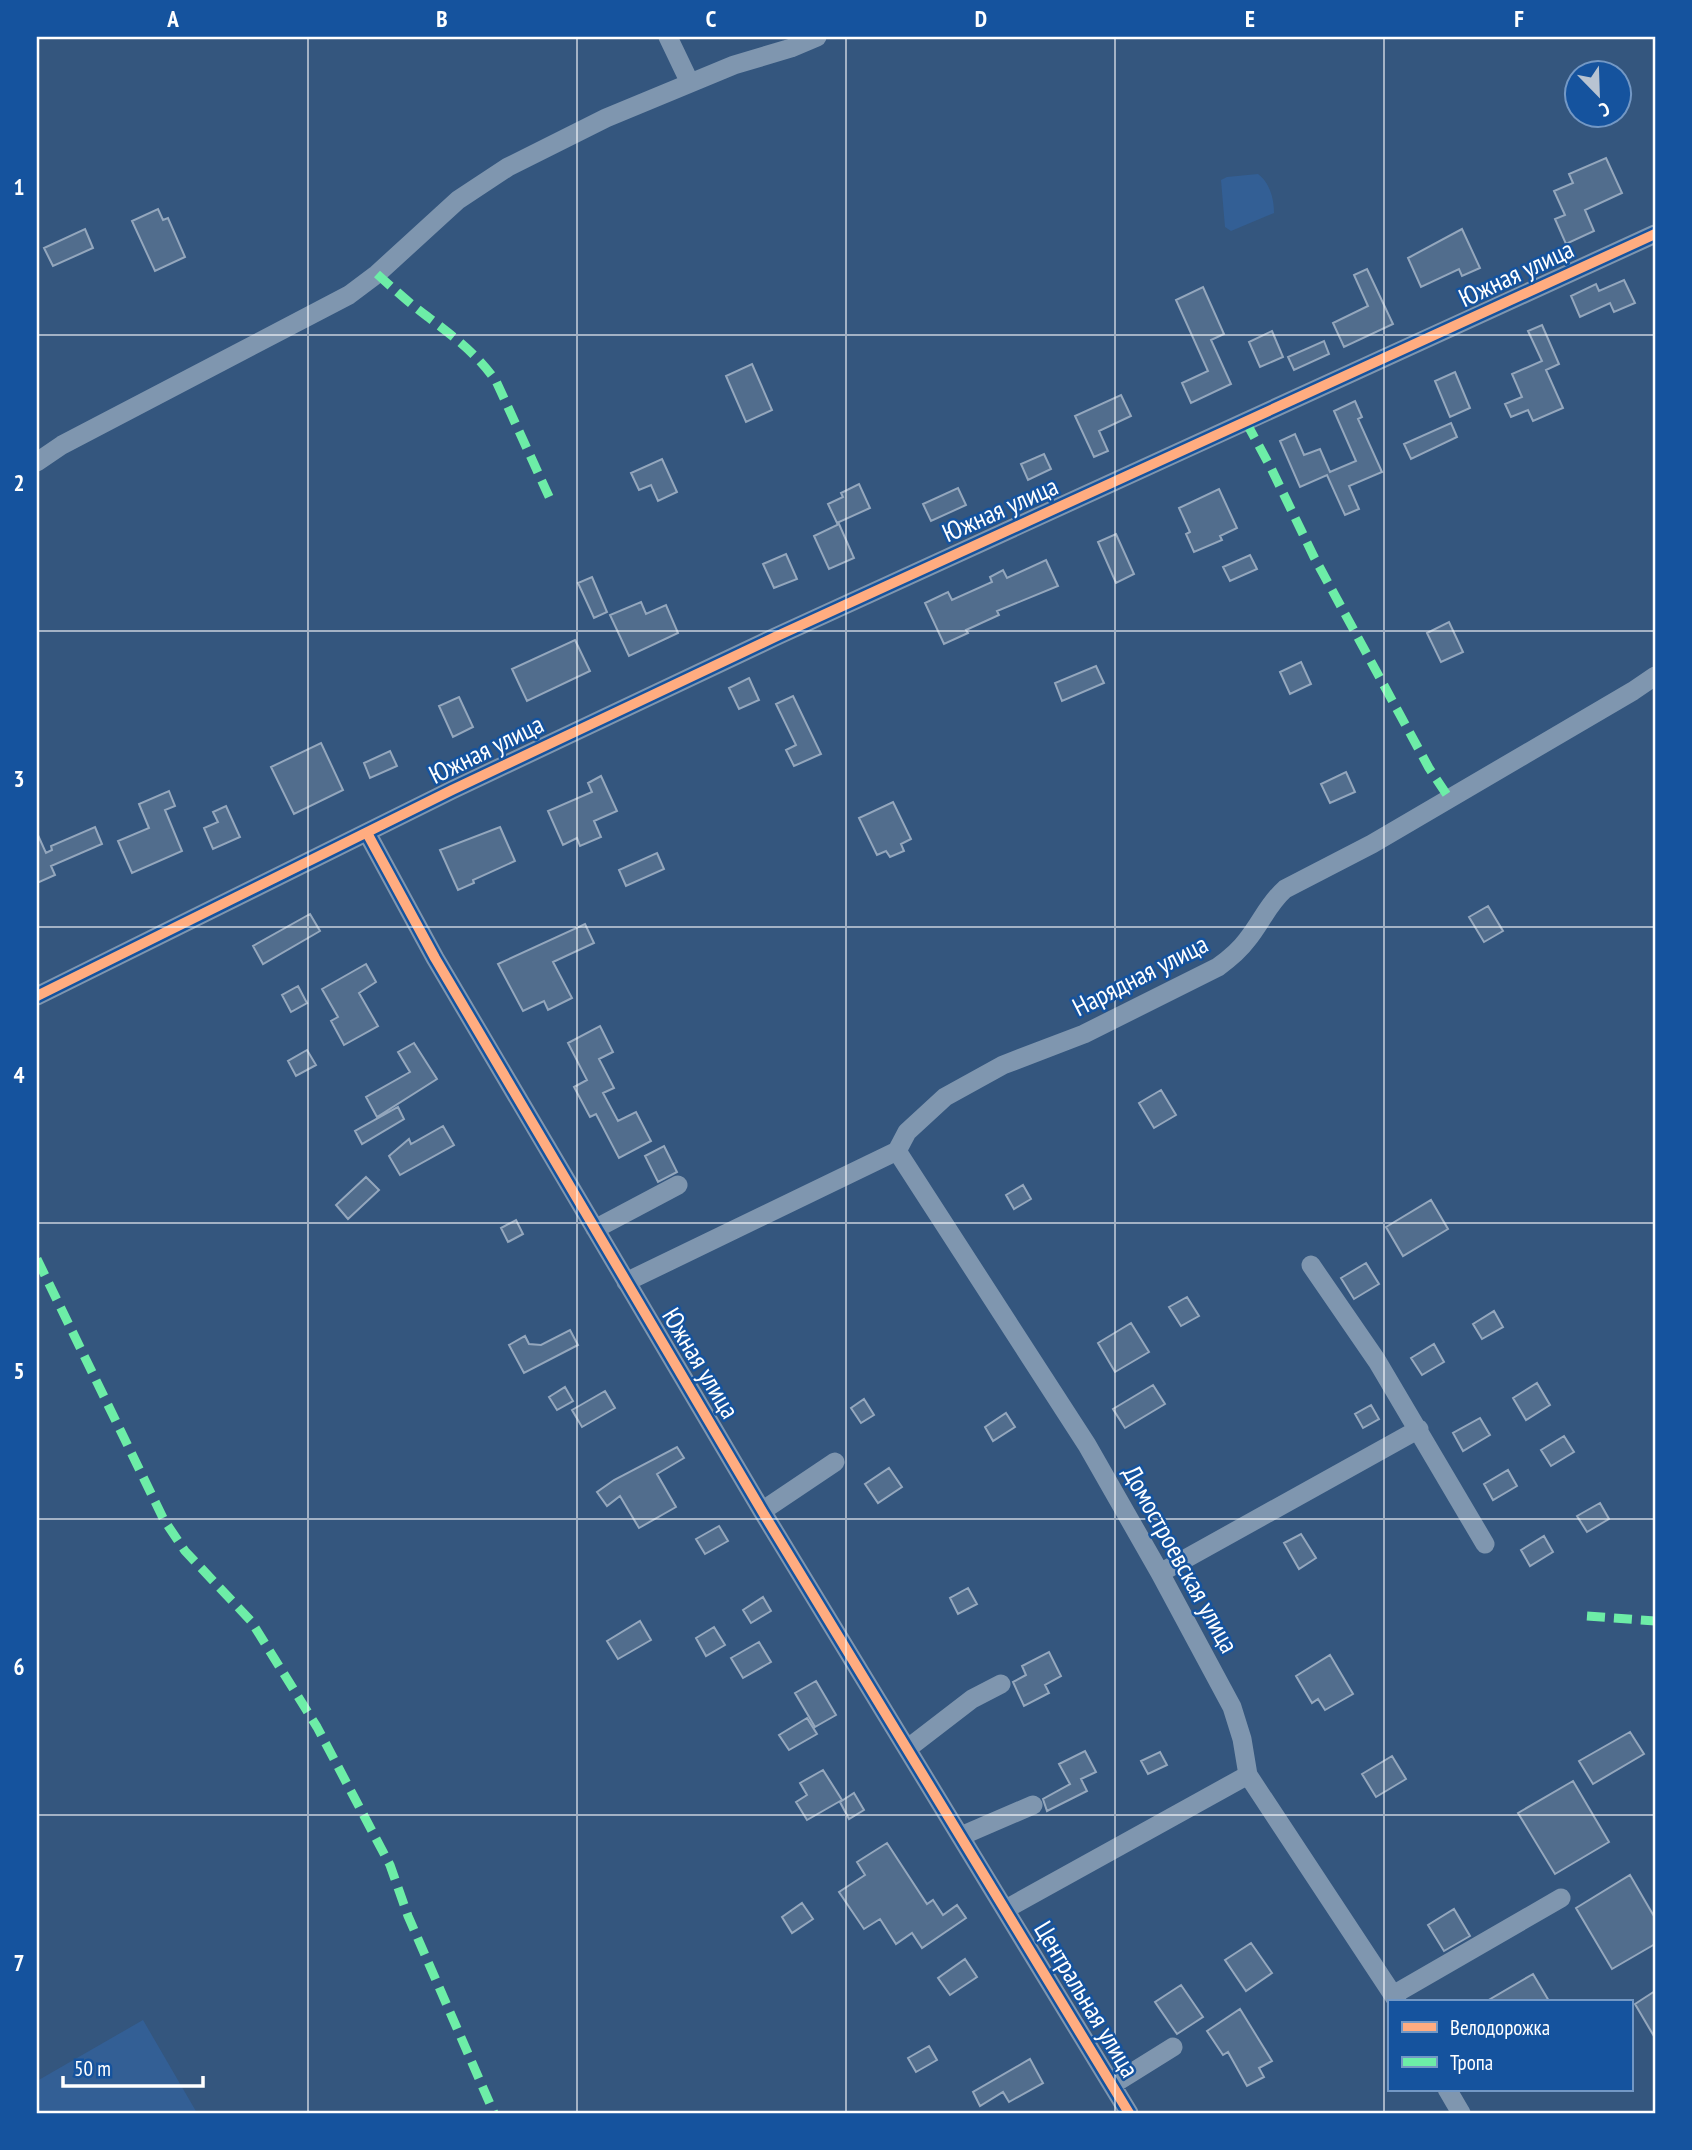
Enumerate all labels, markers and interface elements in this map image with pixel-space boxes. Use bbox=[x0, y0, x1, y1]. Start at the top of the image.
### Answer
text: A bbox=[166, 4, 179, 33]
text: B bbox=[436, 4, 448, 33]
text: C bbox=[706, 4, 717, 33]
text: D bbox=[975, 4, 987, 33]
text: E bbox=[1245, 4, 1255, 33]
text: F bbox=[1514, 4, 1524, 33]
north arrow bbox=[1562, 60, 1632, 130]
text: С bbox=[1596, 97, 1613, 123]
text: 1 bbox=[14, 172, 25, 201]
street label: Южная улица bbox=[1453, 232, 1579, 314]
text: 2 bbox=[14, 468, 25, 497]
street label: Южная улица bbox=[937, 469, 1063, 549]
street label: Южная улица bbox=[423, 707, 549, 791]
text: 3 bbox=[14, 764, 25, 793]
street label: Нарядная улица bbox=[1067, 927, 1213, 1023]
text: 4 bbox=[14, 1060, 25, 1089]
street label: Южная улица bbox=[655, 1302, 747, 1424]
text: 5 bbox=[14, 1356, 25, 1385]
street label: Домостроевская улица bbox=[1116, 1459, 1246, 1659]
text: 6 bbox=[14, 1652, 25, 1681]
street label: Центральная улица bbox=[1027, 1915, 1147, 2083]
text: 7 bbox=[14, 1948, 25, 1977]
legend bbox=[1388, 2000, 1632, 2090]
text: Велодорожка bbox=[1450, 2014, 1550, 2041]
scale bar bbox=[63, 2045, 203, 2089]
text: Тропа bbox=[1450, 2049, 1493, 2076]
text: 50 m bbox=[74, 2055, 111, 2082]

